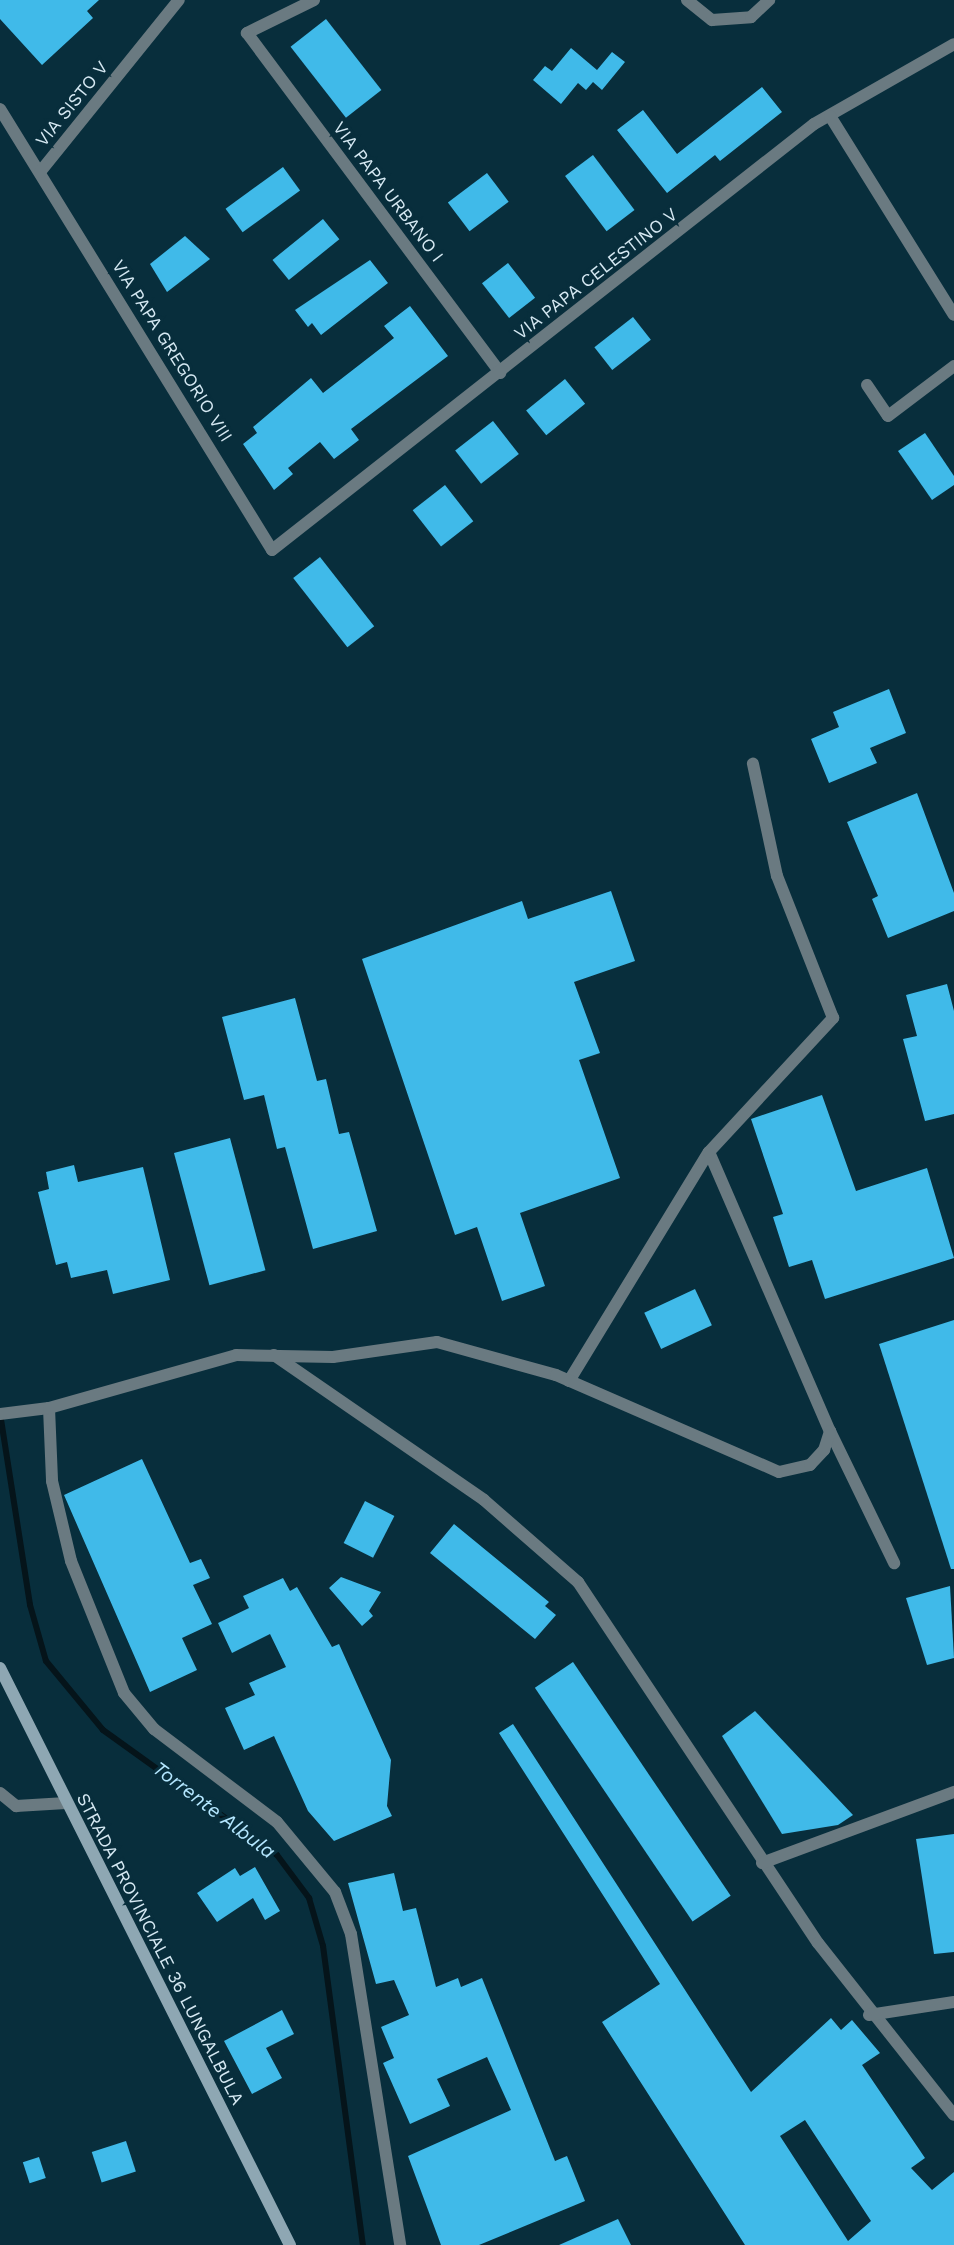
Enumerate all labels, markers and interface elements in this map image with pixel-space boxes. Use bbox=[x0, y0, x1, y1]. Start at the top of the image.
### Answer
street label: VIA SISTO V bbox=[31, 57, 113, 151]
street label: VIA PAPA URBANO I bbox=[328, 117, 448, 267]
street label: VIA PAPA CELESTINO V bbox=[509, 203, 683, 345]
street label: VIA PAPA GREGORIO VIII bbox=[107, 255, 237, 447]
water label: Torrente Albula bbox=[148, 1756, 280, 1864]
street label: STRADA PROVINCIALE 36 LUNGALBULA bbox=[72, 1789, 248, 2109]

